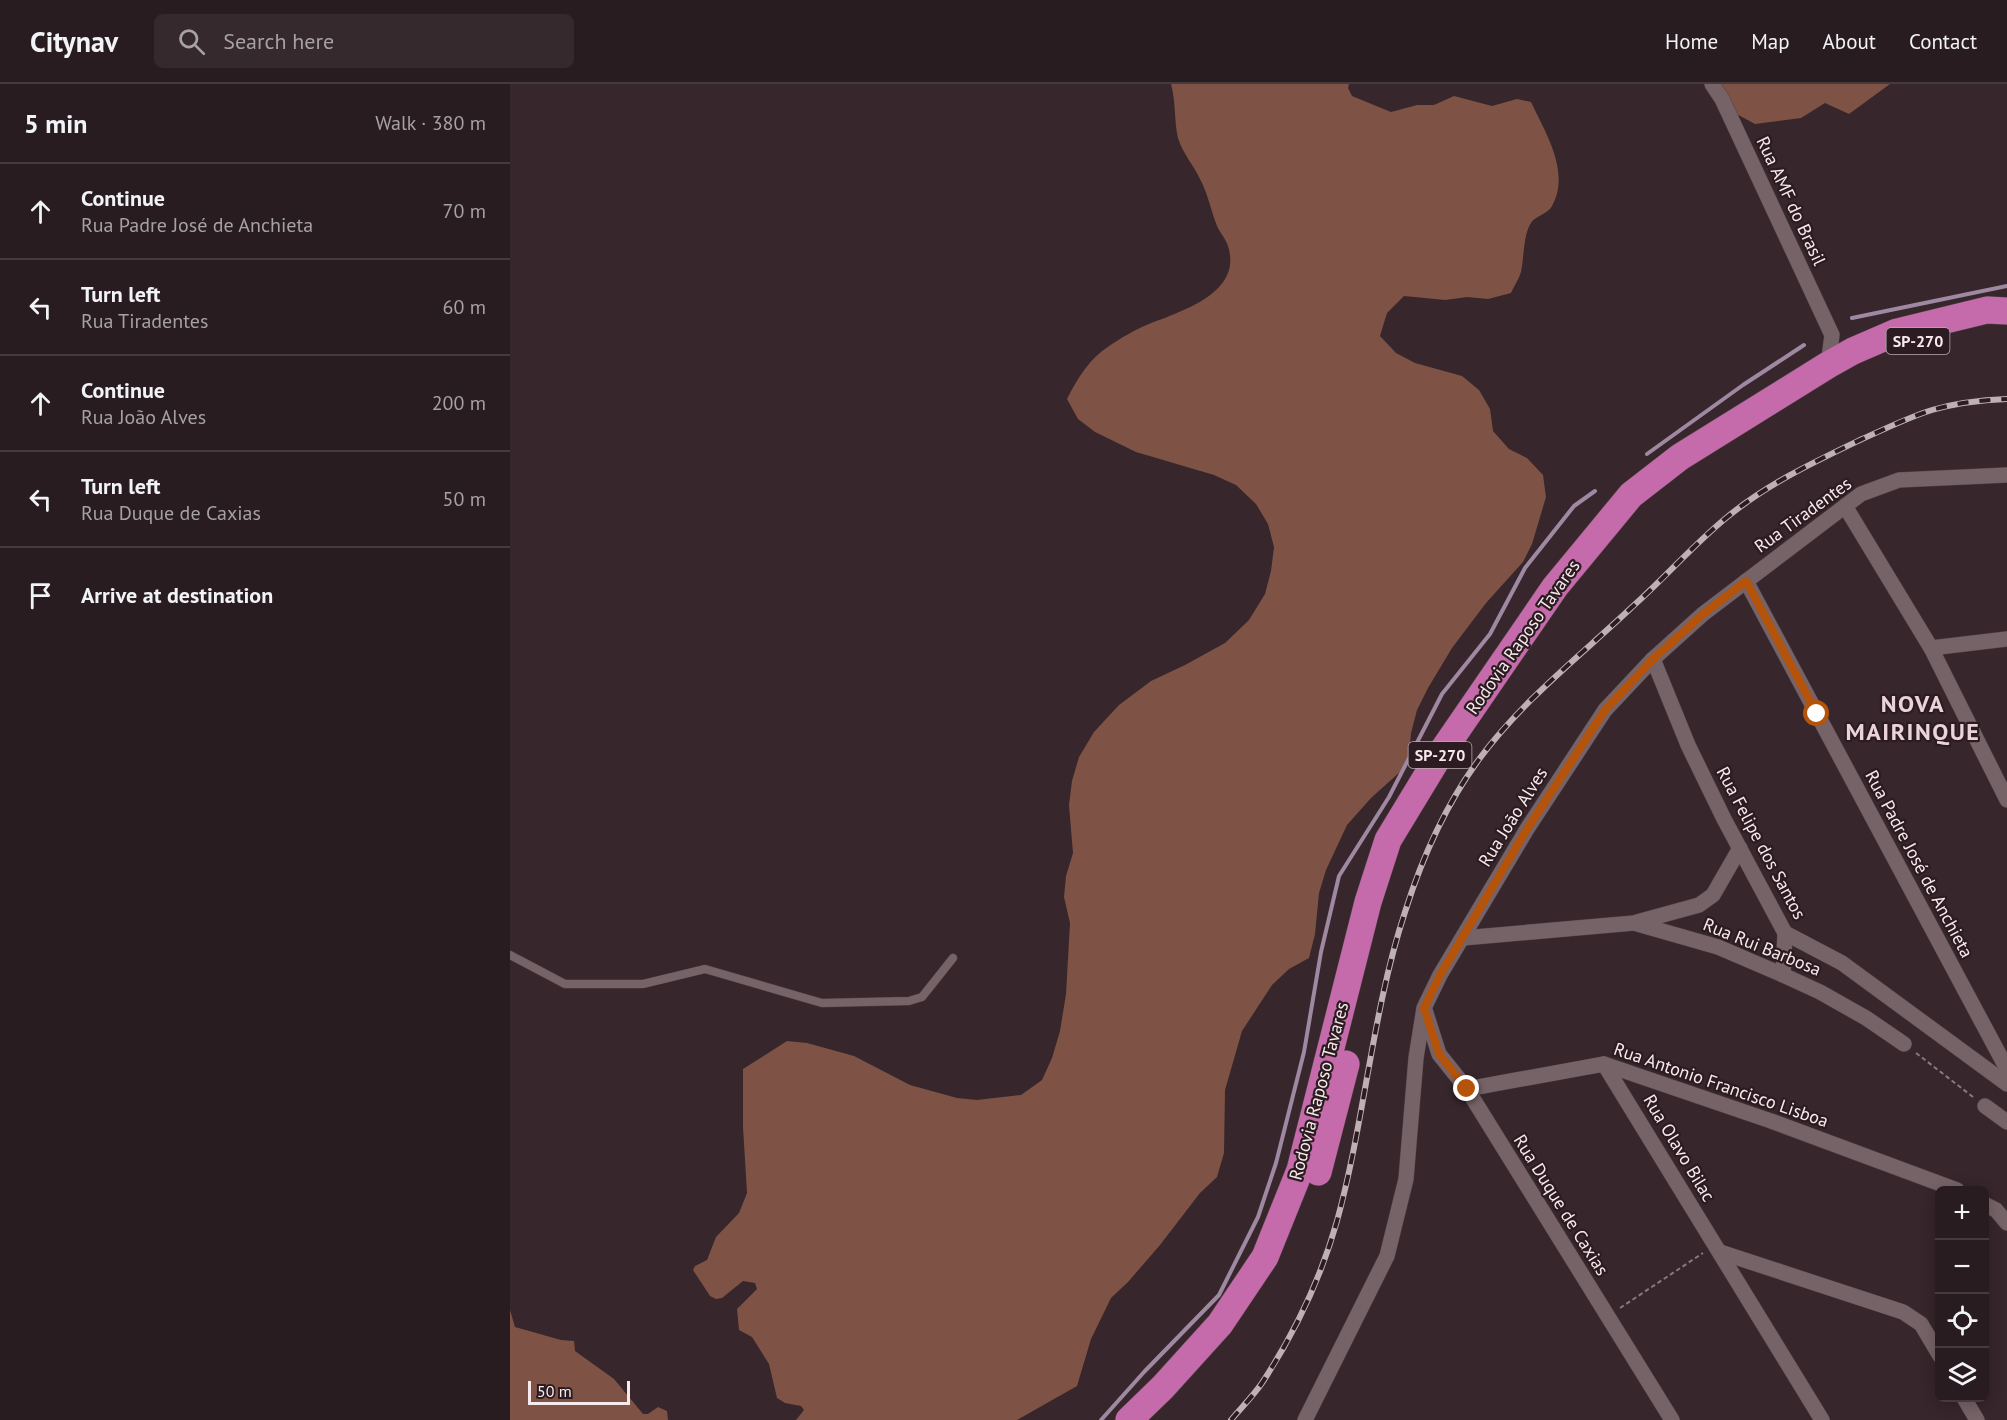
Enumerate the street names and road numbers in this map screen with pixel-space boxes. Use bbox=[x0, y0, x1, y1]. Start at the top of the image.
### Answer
street label: Rua AMF do Brasil bbox=[1752, 133, 1832, 270]
road number: SP-270 bbox=[1886, 328, 1950, 354]
street label: Rua Tiradentes bbox=[1750, 472, 1856, 558]
street label: Rodovia Raposo Tavares bbox=[1461, 555, 1585, 719]
road number: SP-270 bbox=[1408, 742, 1472, 768]
street label: Rua João Alves bbox=[1473, 763, 1552, 871]
street label: Rua Felipe dos Santos bbox=[1712, 763, 1811, 923]
street label: Rua Padre José de Anchieta bbox=[1860, 766, 1979, 961]
street label: Rua Rui Barbosa bbox=[1700, 912, 1825, 981]
street label: Rodovia Raposo Tavares bbox=[1284, 999, 1353, 1183]
street label: Rua Antonio Francisco Lisboa bbox=[1611, 1037, 1831, 1132]
street label: Rua Olavo Bilac bbox=[1638, 1090, 1720, 1206]
street label: Rua Duque de Caxias bbox=[1509, 1130, 1614, 1279]

